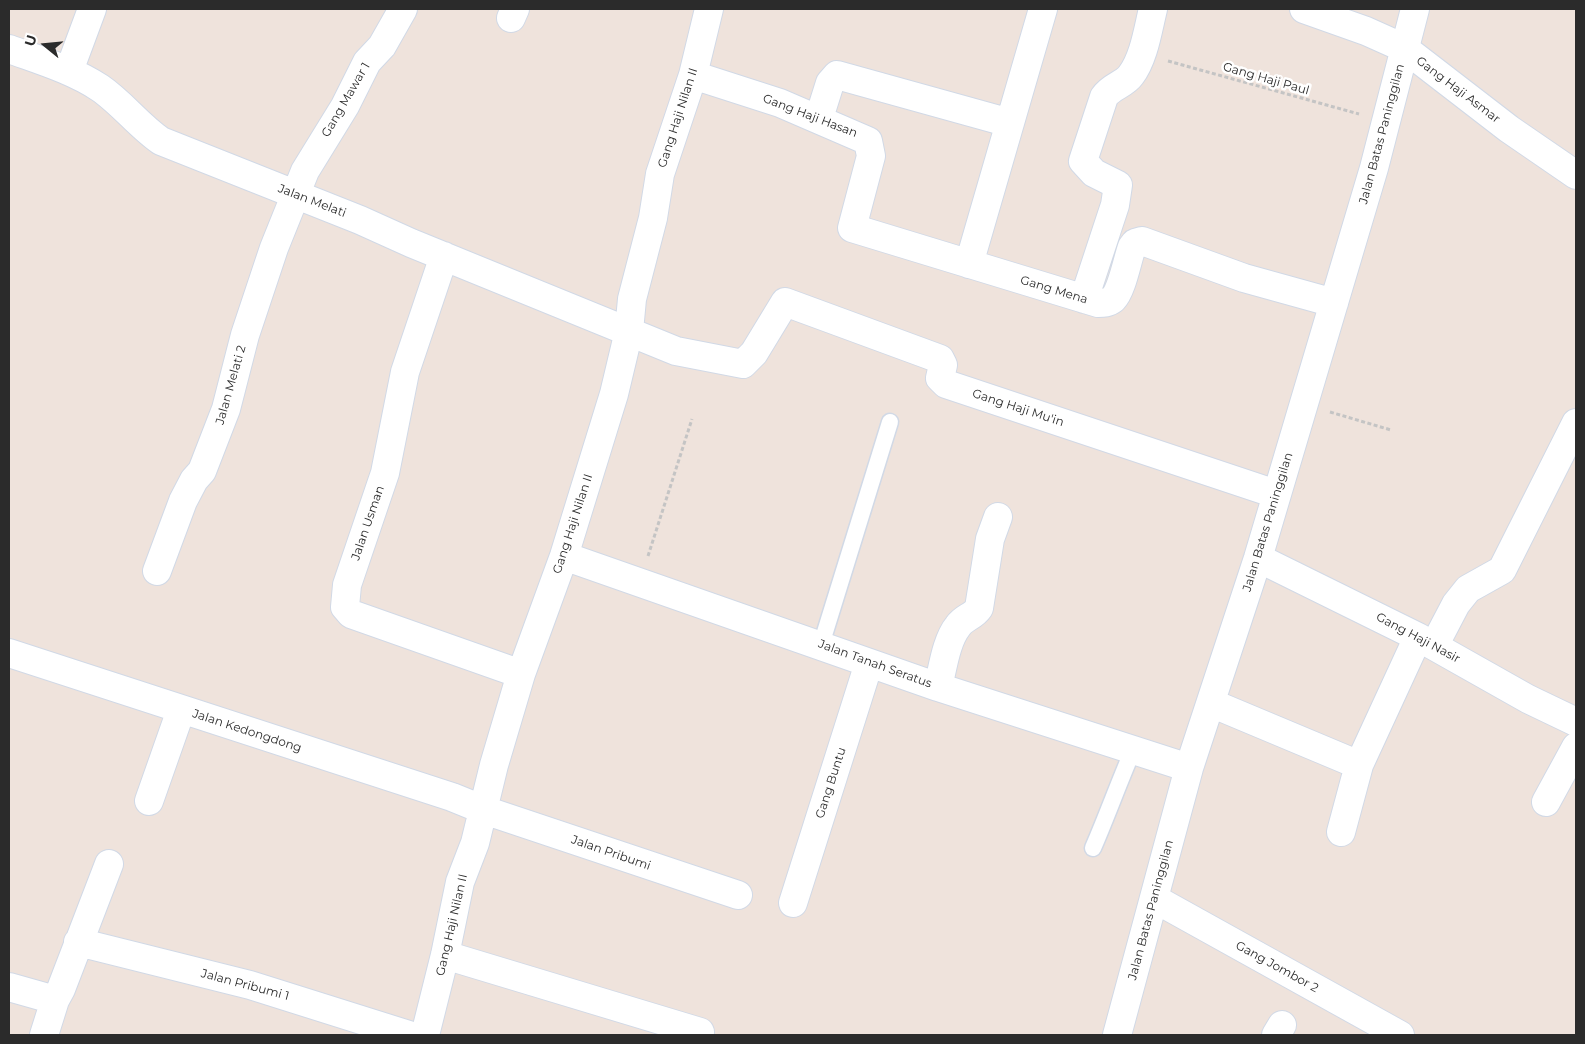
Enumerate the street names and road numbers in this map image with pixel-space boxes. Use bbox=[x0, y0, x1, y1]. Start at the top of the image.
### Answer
street label: Gang Haji Asmar bbox=[1413, 54, 1503, 126]
street label: Gang Mawar 1 bbox=[319, 60, 373, 140]
street label: Gang Haji Paul bbox=[1221, 60, 1311, 98]
street label: Jalan Batas Paninggilan bbox=[1356, 62, 1408, 206]
street label: Gang Haji Nilan II bbox=[655, 66, 701, 170]
street label: Gang Haji Hasan bbox=[761, 91, 859, 141]
street label: Jalan Melati bbox=[276, 181, 348, 221]
street label: Gang Mena bbox=[1019, 273, 1089, 307]
street label: Jalan Melati 2 bbox=[213, 344, 249, 426]
street label: Gang Haji Mu'in bbox=[970, 386, 1066, 430]
street label: Jalan Batas Paninggilan bbox=[1240, 451, 1296, 593]
street label: Gang Haji Nilan II bbox=[550, 472, 596, 576]
street label: Jalan Usman bbox=[349, 484, 387, 562]
street label: Gang Haji Nasir bbox=[1374, 610, 1462, 666]
street label: Jalan Tanah Seratus bbox=[816, 637, 934, 691]
street label: Jalan Kedongdong bbox=[191, 707, 303, 755]
street label: Gang Buntu bbox=[813, 746, 849, 820]
street label: Jalan Pribumi bbox=[569, 833, 653, 873]
street label: Jalan Batas Paninggilan bbox=[1125, 838, 1177, 982]
street label: Gang Haji Nilan II bbox=[433, 873, 471, 977]
street label: Gang Jombor 2 bbox=[1233, 938, 1321, 996]
street label: Jalan Pribumi 1 bbox=[199, 966, 291, 1004]

